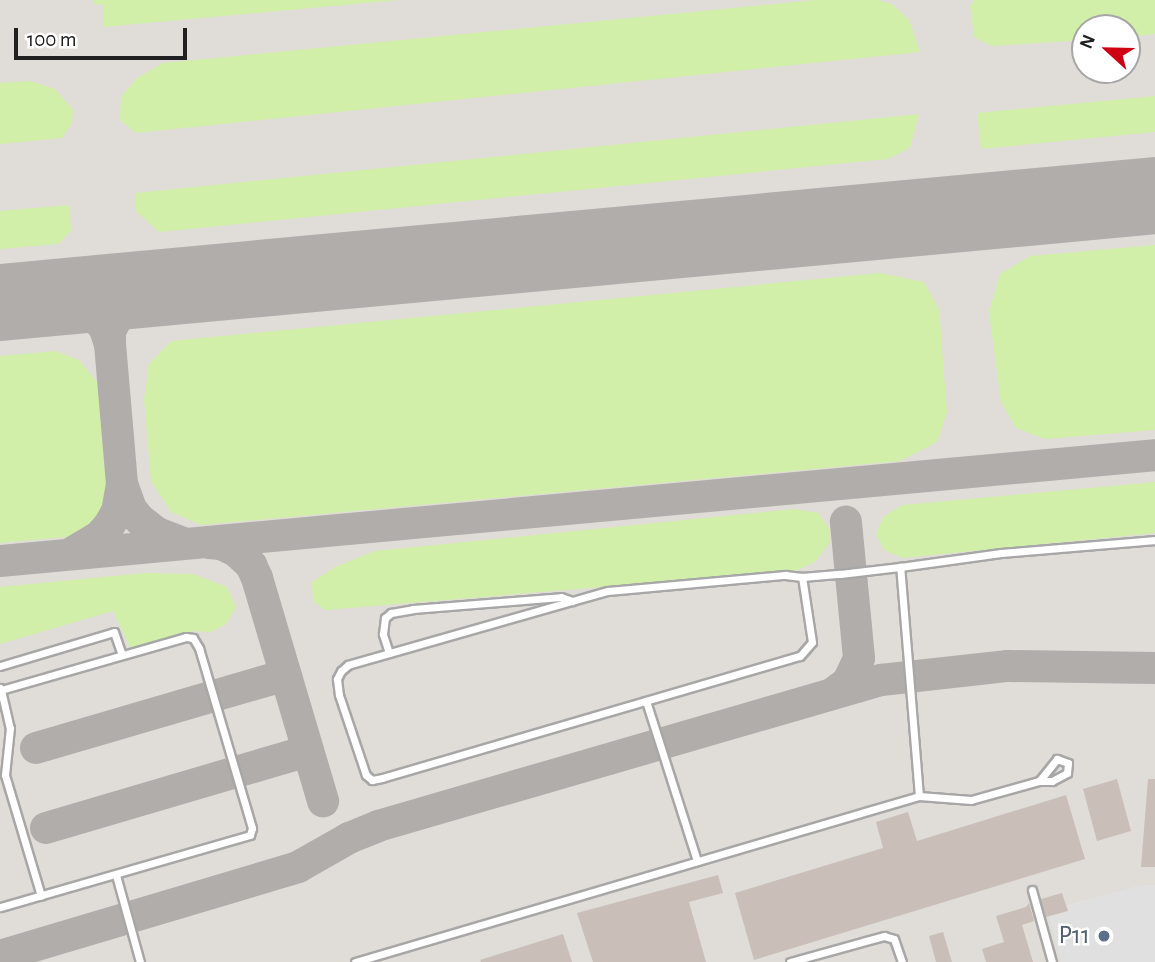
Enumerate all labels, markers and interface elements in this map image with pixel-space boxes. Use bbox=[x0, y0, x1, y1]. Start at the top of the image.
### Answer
scale bar bbox=[18, 14, 191, 58]
north arrow bbox=[1071, 14, 1141, 84]
text: 100 m bbox=[27, 29, 77, 50]
text: N bbox=[1077, 32, 1099, 51]
place label: P11 bbox=[1059, 920, 1090, 952]
marker: P11 bbox=[1096, 928, 1112, 944]

